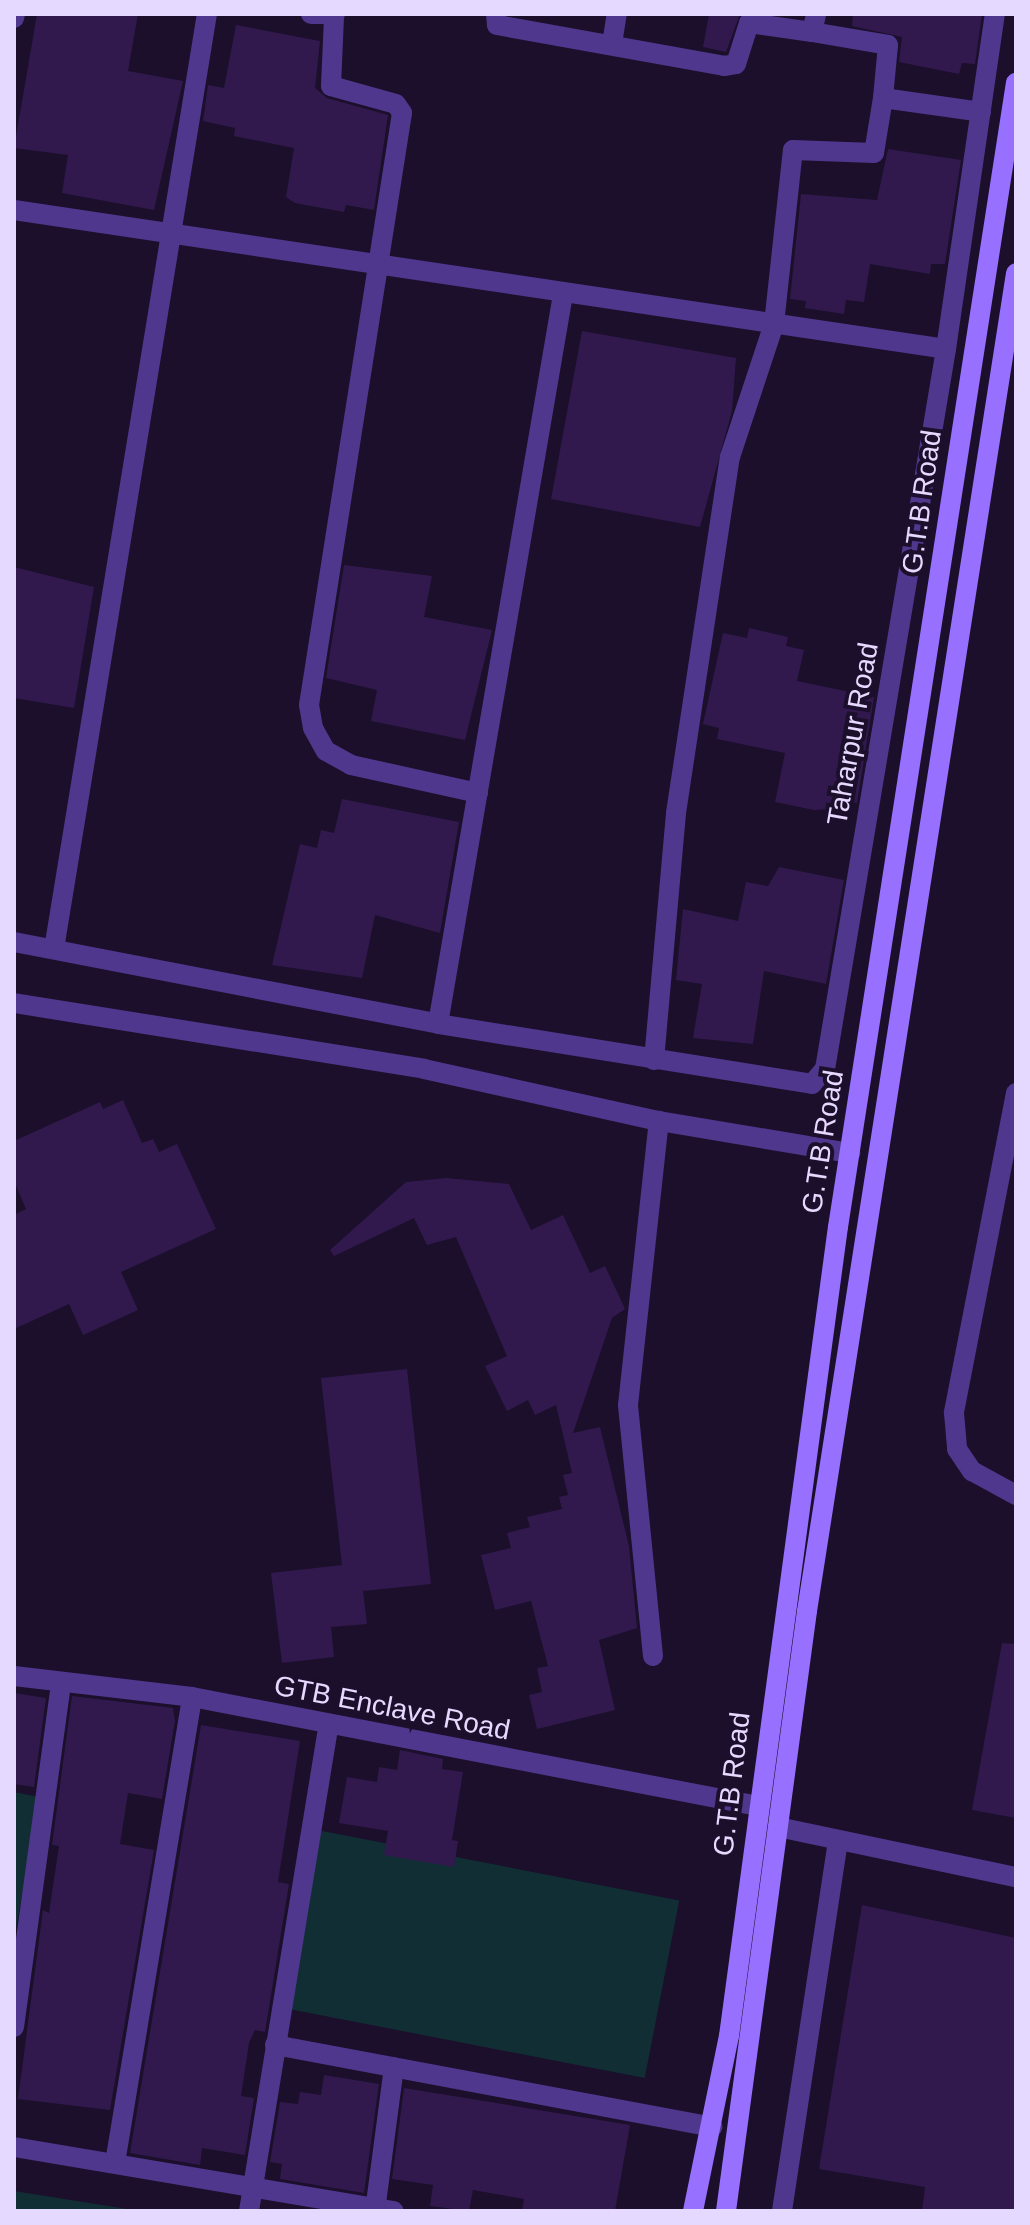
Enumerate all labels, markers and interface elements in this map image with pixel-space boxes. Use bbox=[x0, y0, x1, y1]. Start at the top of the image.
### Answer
street label: G.T.B Road bbox=[895, 428, 949, 576]
street label: Taharpur Road bbox=[820, 640, 886, 828]
street label: G.T.B Road bbox=[795, 1068, 851, 1216]
street label: GTB Enclave Road bbox=[271, 1669, 513, 1747]
street label: G.T.B Road bbox=[707, 1710, 757, 1858]

